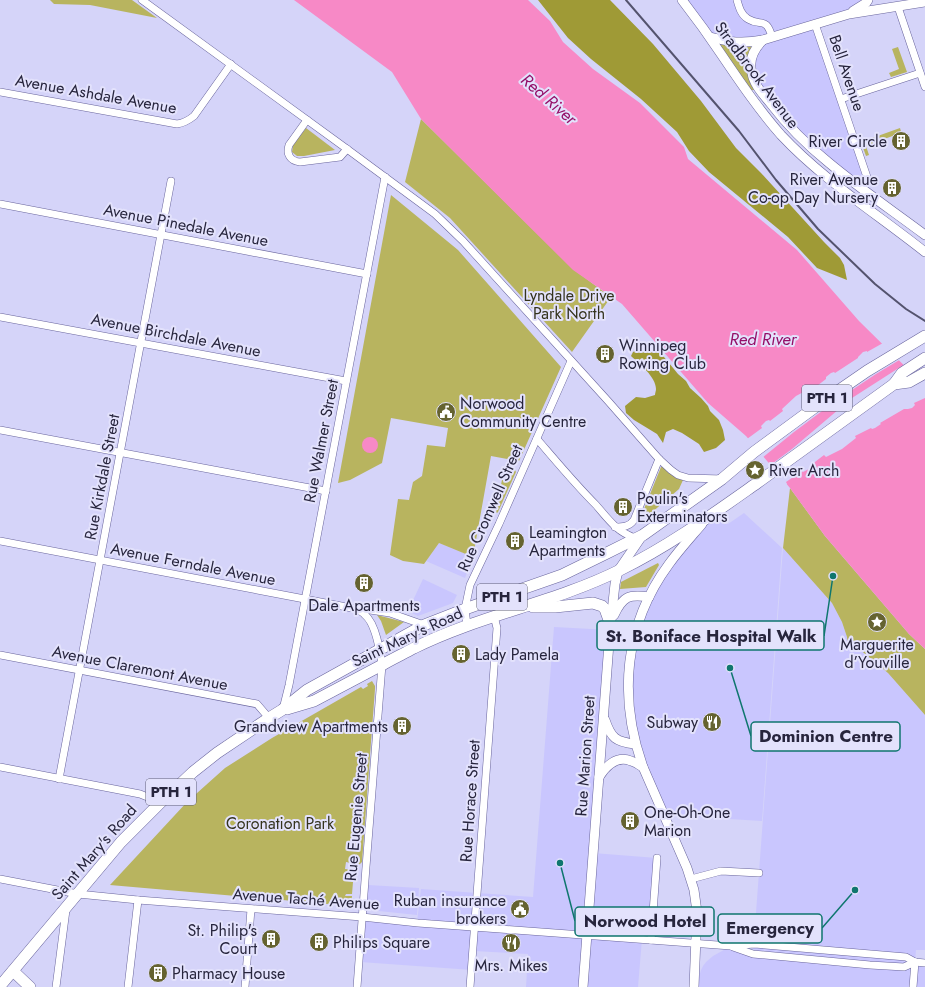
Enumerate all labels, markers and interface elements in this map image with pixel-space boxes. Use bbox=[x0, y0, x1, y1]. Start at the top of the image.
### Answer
street label: Stradbrook Avenue bbox=[709, 17, 805, 133]
street label: Bell Avenue bbox=[823, 32, 871, 114]
street label: Avenue Ashdale Avenue bbox=[14, 68, 178, 120]
water label: Red River bbox=[516, 68, 583, 131]
place label: River Circle bbox=[809, 130, 887, 153]
building icon: River Circle bbox=[890, 130, 912, 152]
place label: River Avenue Co-op Day Nursery bbox=[748, 168, 879, 209]
building icon: River Avenue Co-op Day Nursery bbox=[881, 177, 903, 199]
street label: Avenue Pinedale Avenue bbox=[102, 198, 270, 252]
park label: Lyndale Drive Park North bbox=[524, 284, 614, 325]
street label: Avenue Birchdale Avenue bbox=[89, 307, 263, 363]
water label: Red River bbox=[730, 327, 798, 351]
place label: Winnipeg Rowing Club bbox=[619, 334, 706, 375]
building icon: Winnipeg Rowing Club bbox=[594, 343, 616, 365]
street label: Rue Walmer Street bbox=[298, 377, 344, 505]
road number: PTH 1 bbox=[802, 385, 852, 411]
place label: Norwood Community Centre bbox=[460, 392, 586, 433]
public building icon: Norwood Community Centre bbox=[435, 401, 457, 423]
street label: Rue Kirkdale Street bbox=[79, 412, 126, 542]
street label: Rue Cromwell Street bbox=[452, 441, 528, 575]
place icon: River Arch bbox=[744, 459, 766, 481]
place label: River Arch bbox=[769, 459, 839, 482]
place label: Poulin's Exterminators bbox=[637, 487, 727, 528]
building icon: Poulin's Exterminators bbox=[612, 496, 634, 518]
place label: Leamington Apartments bbox=[529, 521, 607, 562]
building icon: Leamington Apartments bbox=[504, 530, 526, 552]
street label: Avenue Ferndale Avenue bbox=[109, 537, 277, 591]
building icon: Dale Apartments bbox=[353, 572, 375, 594]
road number: PTH 1 bbox=[477, 584, 527, 610]
place label: Dale Apartments bbox=[308, 594, 420, 617]
street label: Saint Mary's Road bbox=[348, 601, 466, 673]
place icon: Marguerite d’Youville bbox=[866, 611, 888, 633]
callout: St. Boniface Hospital Walk bbox=[597, 621, 824, 650]
text: St. Boniface Hospital Walk bbox=[605, 624, 817, 648]
place label: Marguerite d’Youville bbox=[840, 633, 914, 674]
street label: Avenue Claremont Avenue bbox=[50, 640, 230, 696]
building icon: Lady Pamela bbox=[450, 643, 472, 665]
place label: Lady Pamela bbox=[475, 643, 559, 666]
street label: Rue Marion Street bbox=[569, 695, 601, 817]
place label: Subway bbox=[646, 711, 699, 734]
restaurant icon: Subway bbox=[701, 711, 723, 733]
place label: Grandview Apartments bbox=[234, 715, 388, 738]
building icon: Grandview Apartments bbox=[391, 715, 413, 737]
callout: Dominion Centre bbox=[751, 722, 900, 751]
text: Dominion Centre bbox=[759, 724, 893, 748]
street label: Rue Horace Street bbox=[454, 739, 486, 863]
street label: Rue Eugenie Street bbox=[339, 752, 373, 882]
road number: PTH 1 bbox=[146, 779, 196, 805]
street label: Saint Mary's Road bbox=[46, 799, 142, 905]
place label: One-Oh-One Marion bbox=[644, 801, 730, 842]
building icon: One-Oh-One Marion bbox=[619, 810, 641, 832]
park label: Coronation Park bbox=[226, 812, 335, 835]
street label: Avenue Taché Avenue bbox=[232, 882, 380, 916]
place label: Ruban insurance brokers bbox=[394, 889, 506, 930]
public building icon: Ruban insurance brokers bbox=[509, 898, 531, 920]
callout: Norwood Hotel bbox=[575, 907, 714, 936]
text: Norwood Hotel bbox=[584, 909, 706, 933]
callout: Emergency bbox=[718, 914, 822, 943]
text: Emergency bbox=[726, 916, 815, 940]
place label: St. Philip's Court bbox=[188, 919, 257, 960]
building icon: St. Philip's Court bbox=[260, 928, 282, 950]
building icon: Philips Square bbox=[308, 931, 330, 953]
place label: Philips Square bbox=[333, 931, 430, 954]
restaurant icon: Mrs. Mikes bbox=[500, 932, 522, 954]
place label: Mrs. Mikes bbox=[474, 954, 548, 977]
building icon: Pharmacy House bbox=[147, 962, 169, 984]
place label: Pharmacy House bbox=[172, 962, 285, 985]

